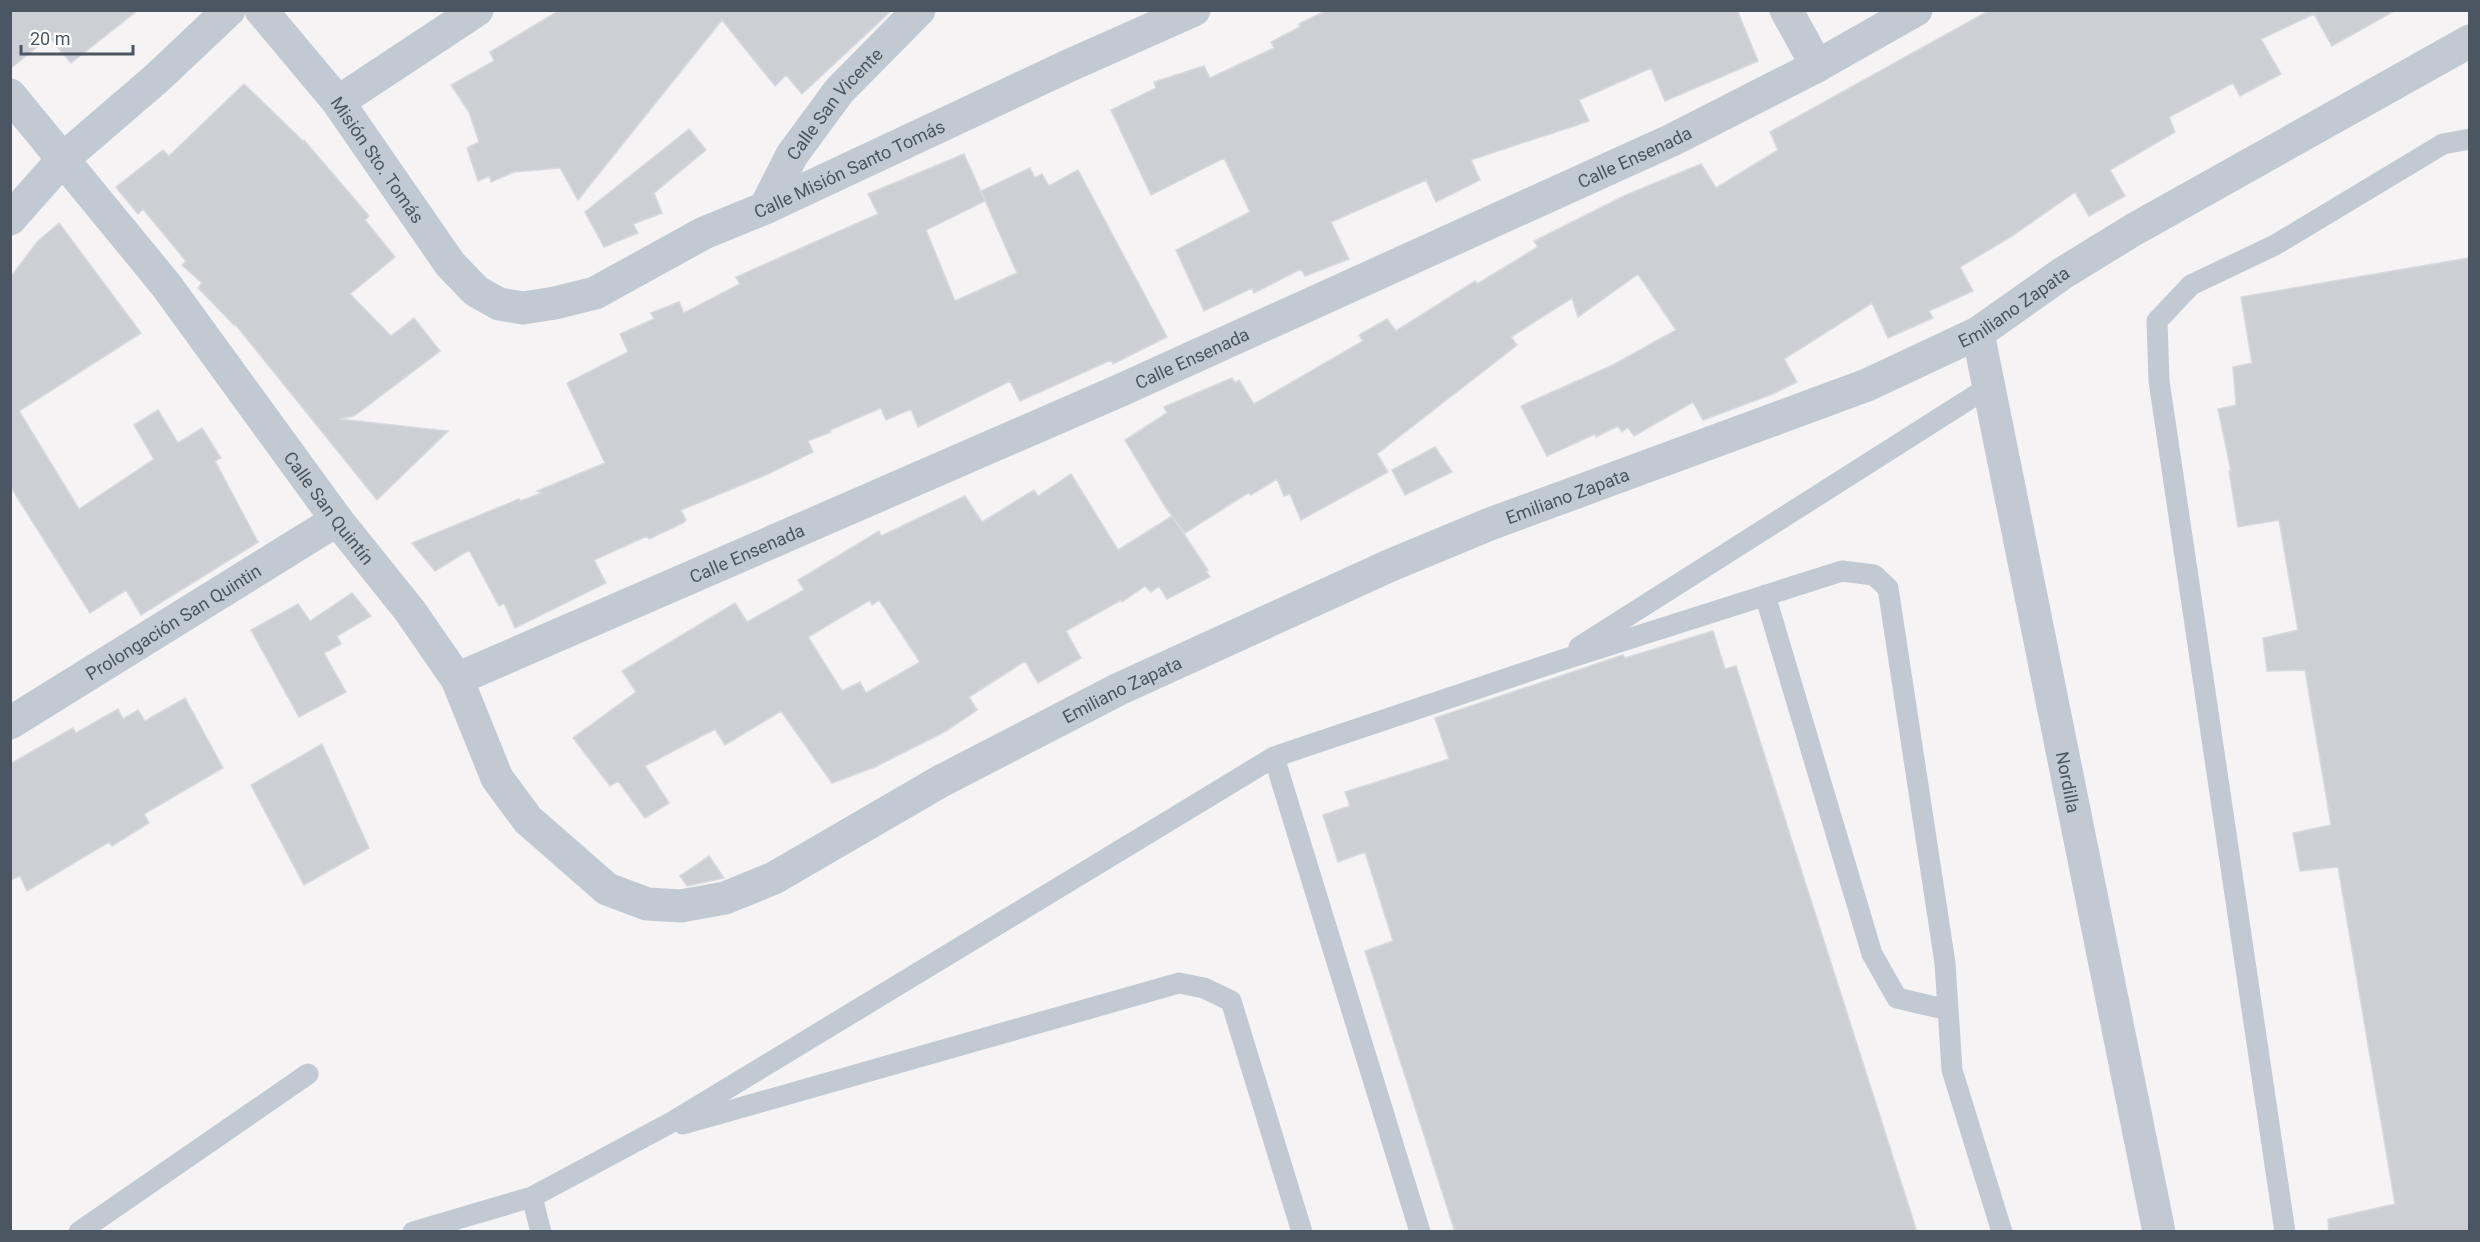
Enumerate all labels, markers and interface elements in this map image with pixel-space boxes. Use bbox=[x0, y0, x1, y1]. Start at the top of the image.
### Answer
scale bar bbox=[21, 18, 134, 56]
text: 20 m bbox=[30, 28, 70, 49]
street label: Calle San Vicente bbox=[782, 43, 886, 164]
street label: Misión Sto. Tomás bbox=[327, 92, 429, 227]
street label: Calle Misión Santo Tomás bbox=[751, 115, 948, 222]
street label: Calle Ensenada bbox=[1574, 121, 1695, 192]
street label: Emiliano Zapata bbox=[1955, 262, 2073, 351]
street label: Calle Ensenada bbox=[1132, 323, 1252, 393]
street label: Calle San Quintín bbox=[280, 447, 379, 568]
street label: Emiliano Zapata bbox=[1503, 463, 1632, 528]
street label: Calle Ensenada bbox=[686, 519, 807, 587]
street label: Prolongación San Quintin bbox=[82, 559, 265, 684]
street label: Emiliano Zapata bbox=[1059, 652, 1185, 727]
street label: Nordilla bbox=[2052, 749, 2085, 815]

